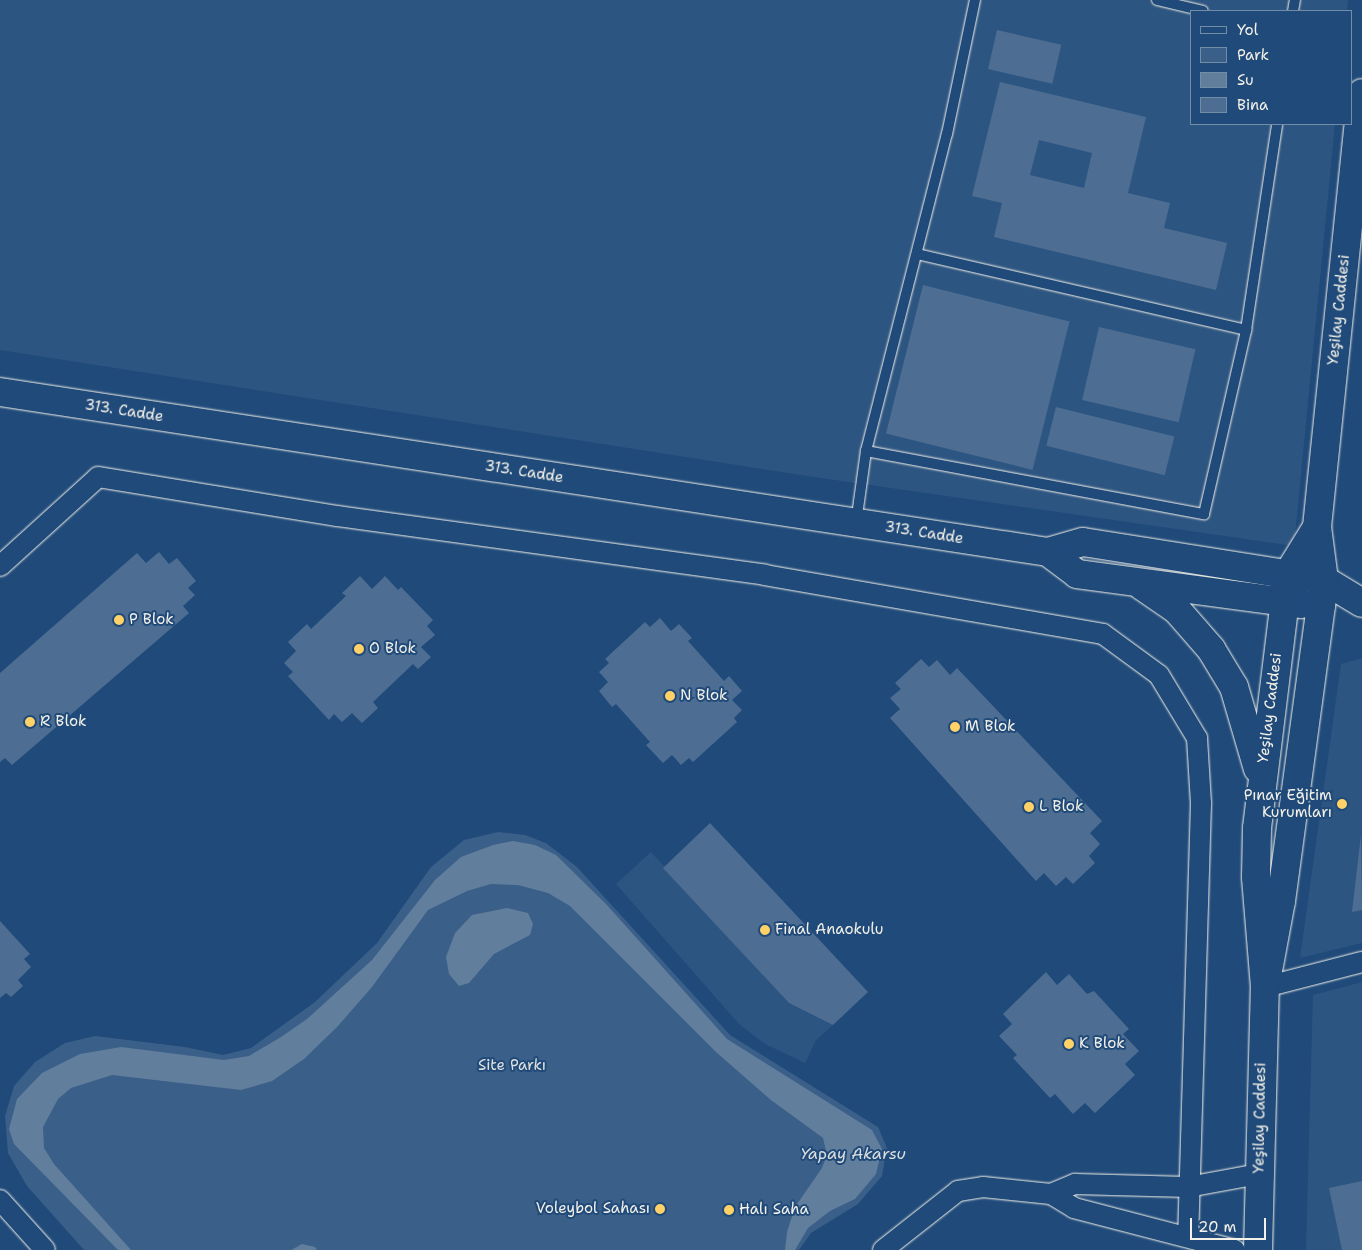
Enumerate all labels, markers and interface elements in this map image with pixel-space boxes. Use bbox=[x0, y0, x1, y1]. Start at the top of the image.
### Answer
legend bbox=[1190, 10, 1352, 125]
text: Yol bbox=[1237, 20, 1258, 40]
text: Park bbox=[1237, 45, 1269, 65]
text: Su bbox=[1237, 70, 1254, 90]
text: Bina bbox=[1237, 95, 1268, 115]
street label: Yeşilay Caddesi bbox=[1324, 254, 1354, 366]
street label: 313. Cadde bbox=[83, 396, 165, 426]
street label: 313. Cadde bbox=[483, 457, 565, 487]
street label: 313. Cadde bbox=[883, 518, 965, 548]
place label: P Blok bbox=[129, 611, 174, 629]
marker: P Blok bbox=[113, 614, 125, 626]
place label: O Blok bbox=[369, 640, 416, 658]
marker: O Blok bbox=[353, 643, 365, 655]
street label: Yeşilay Caddesi bbox=[1254, 652, 1286, 764]
place label: N Blok bbox=[680, 687, 728, 705]
marker: N Blok bbox=[664, 690, 676, 702]
place label: R Blok bbox=[40, 713, 87, 731]
marker: R Blok bbox=[24, 716, 36, 728]
place label: M Blok bbox=[965, 718, 1016, 736]
marker: M Blok bbox=[949, 721, 961, 733]
place label: Pınar Eğitim Kurumları bbox=[1244, 786, 1332, 821]
place label: L Blok bbox=[1039, 798, 1083, 816]
marker: Pınar Eğitim Kurumları bbox=[1336, 798, 1348, 810]
marker: L Blok bbox=[1023, 801, 1035, 813]
place label: Final Anaokulu bbox=[775, 921, 883, 939]
marker: Final Anaokulu bbox=[759, 924, 771, 936]
place label: K Blok bbox=[1079, 1035, 1125, 1053]
marker: K Blok bbox=[1063, 1038, 1075, 1050]
park label: Site Parkı bbox=[478, 1057, 546, 1075]
street label: Yeşilay Caddesi bbox=[1250, 1062, 1270, 1174]
water label: Yapay Akarsu bbox=[800, 1144, 906, 1164]
place label: Voleybol Sahası bbox=[536, 1200, 650, 1218]
place label: Halı Saha bbox=[739, 1201, 809, 1219]
marker: Voleybol Sahası bbox=[654, 1203, 666, 1215]
marker: Halı Saha bbox=[723, 1204, 735, 1216]
scale bar bbox=[1192, 1208, 1268, 1240]
text: 20 m bbox=[1198, 1217, 1237, 1237]

